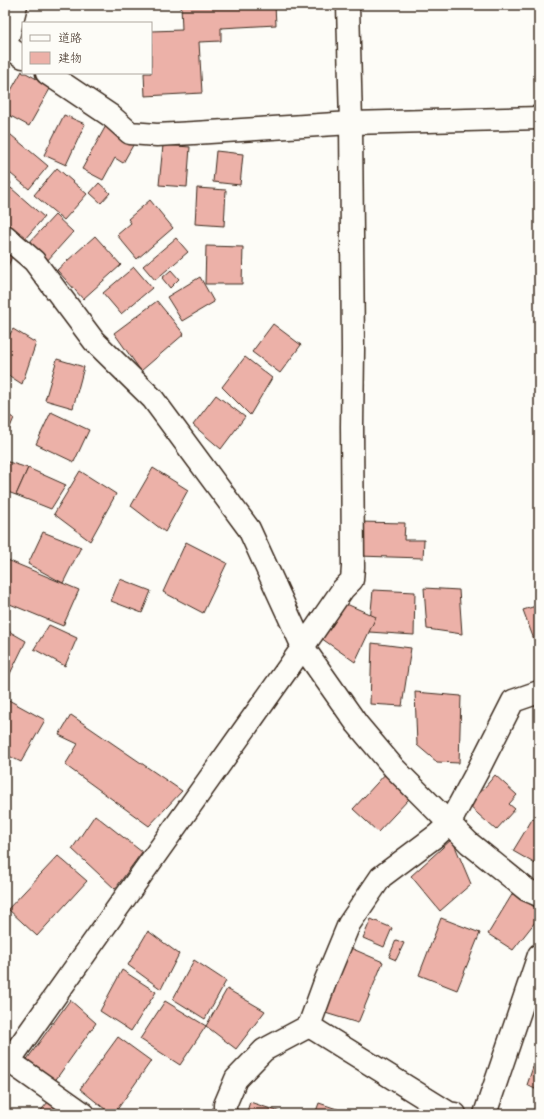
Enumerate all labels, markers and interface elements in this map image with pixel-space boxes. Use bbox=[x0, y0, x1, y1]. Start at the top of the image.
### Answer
legend bbox=[22, 22, 152, 74]
text: 道路 bbox=[58, 30, 82, 45]
text: 建物 bbox=[58, 50, 82, 65]

